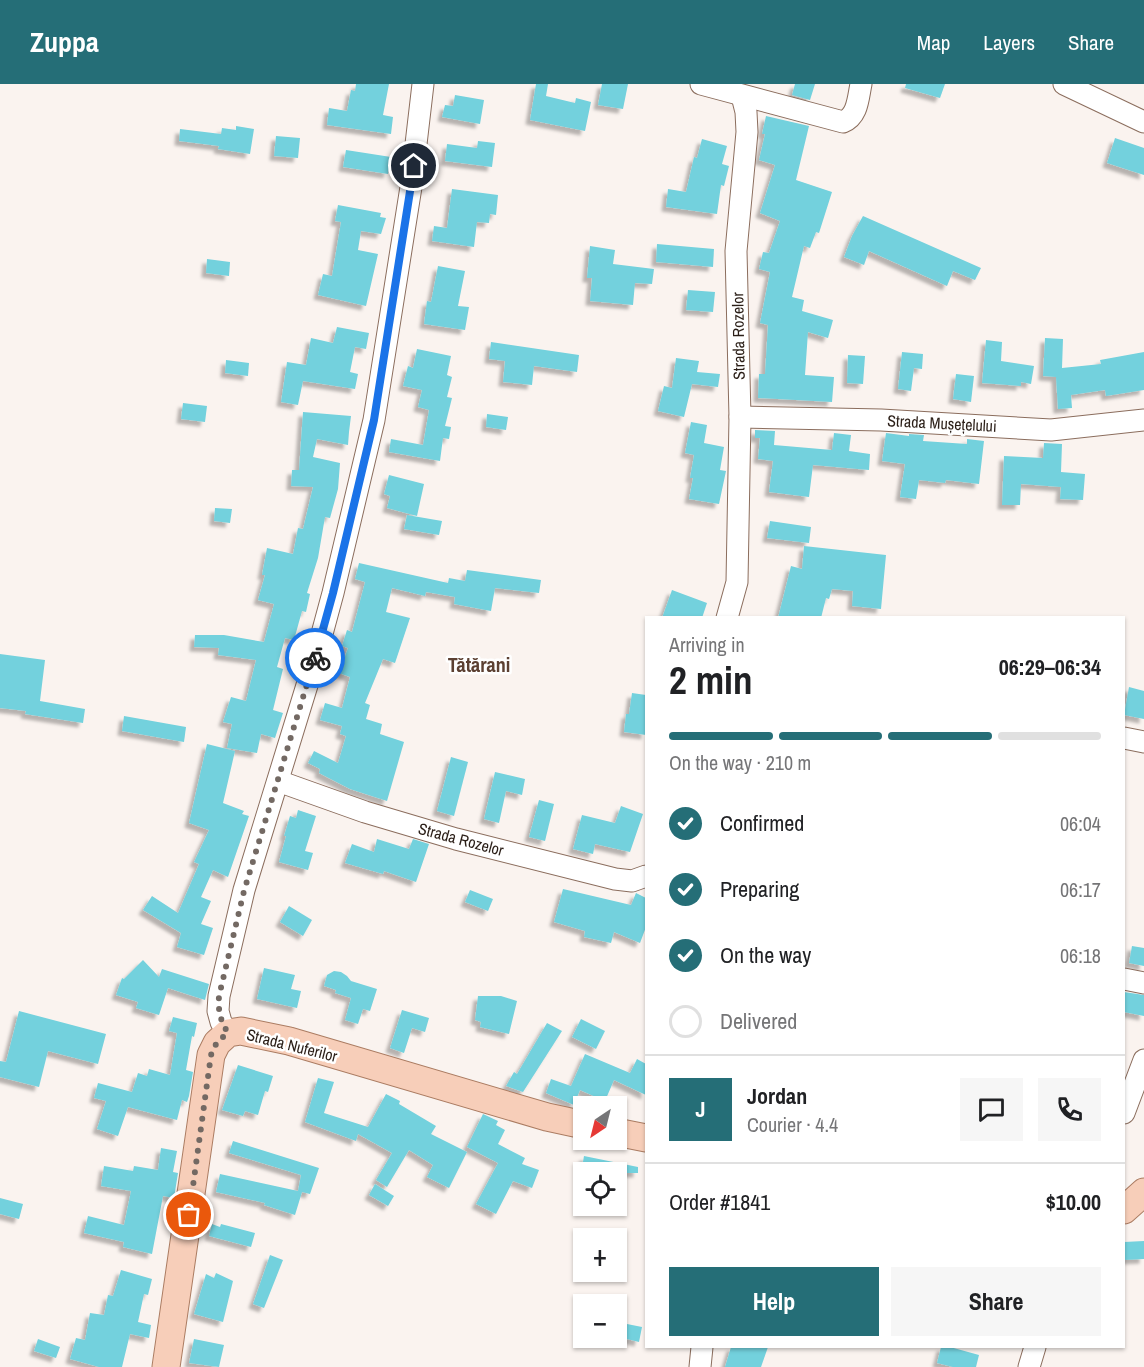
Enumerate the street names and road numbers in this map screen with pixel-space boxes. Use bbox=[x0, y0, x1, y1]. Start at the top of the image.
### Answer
street label: Strada Rozelor bbox=[726, 291, 750, 380]
street label: Strada Mușețelului bbox=[887, 409, 997, 437]
street label: Strada Rozelor bbox=[416, 817, 507, 861]
street label: Strada Nuferilor bbox=[244, 1023, 340, 1067]

